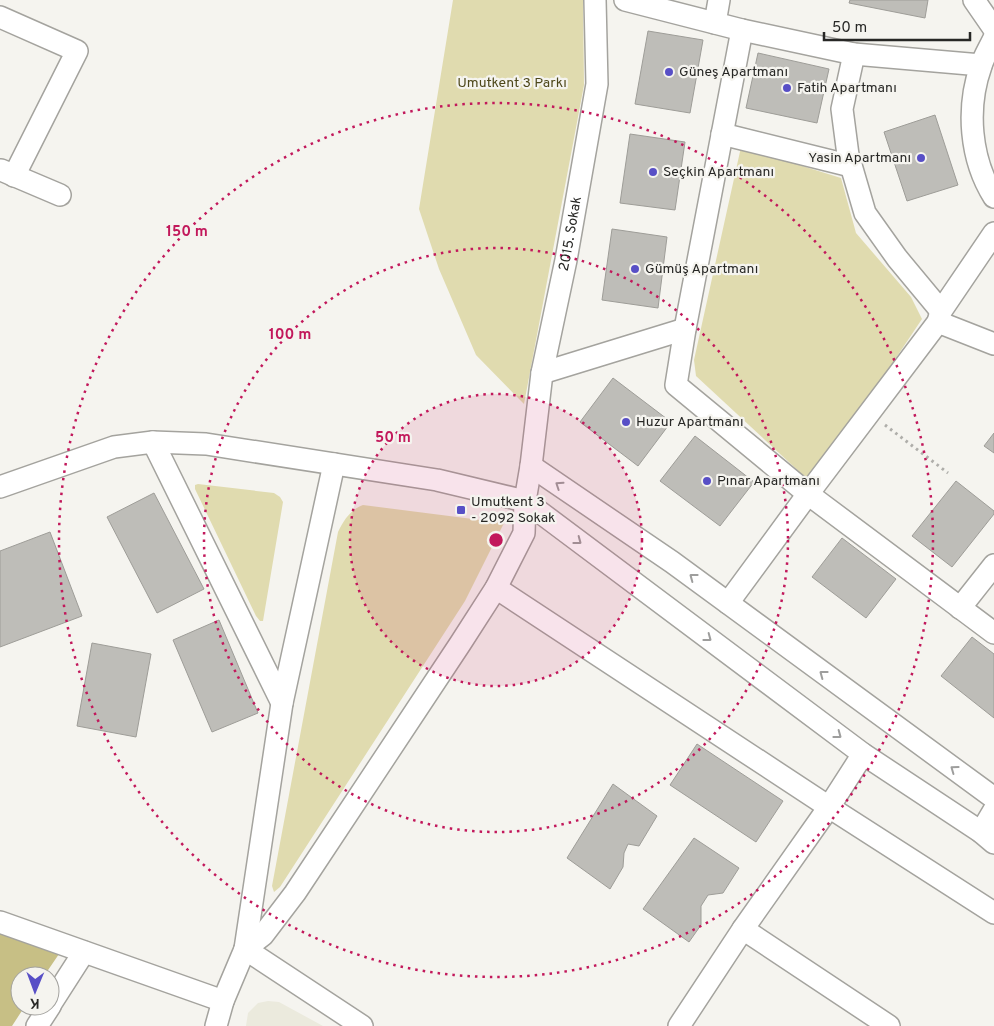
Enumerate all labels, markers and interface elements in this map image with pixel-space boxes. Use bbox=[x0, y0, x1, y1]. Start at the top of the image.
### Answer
scale bar bbox=[824, 10, 970, 42]
text: 50 m bbox=[832, 19, 867, 38]
place label: Güneş Apartmanı bbox=[679, 64, 788, 81]
marker: Güneş Apartmanı bbox=[663, 66, 675, 78]
park label: Umutkent 3 Parkı bbox=[457, 75, 567, 92]
place label: Fatih Apartmanı bbox=[797, 80, 897, 97]
marker: Fatih Apartmanı bbox=[781, 82, 793, 94]
place label: Yasin Apartmanı bbox=[808, 150, 911, 167]
marker: Yasin Apartmanı bbox=[915, 152, 927, 164]
place label: Seçkin Apartmanı bbox=[663, 164, 774, 181]
marker: Seçkin Apartmanı bbox=[647, 166, 659, 178]
street label: 2015. Sokak bbox=[555, 195, 586, 273]
text: 150 m bbox=[166, 223, 208, 242]
place label: Gümüş Apartmanı bbox=[645, 261, 758, 278]
marker: Gümüş Apartmanı bbox=[629, 263, 641, 275]
text: 100 m bbox=[269, 326, 311, 345]
place label: Huzur Apartmanı bbox=[636, 414, 744, 431]
marker: Huzur Apartmanı bbox=[620, 416, 632, 428]
text: 50 m bbox=[375, 429, 411, 448]
place label: Pınar Apartmanı bbox=[717, 473, 820, 490]
marker: Pınar Apartmanı bbox=[701, 475, 713, 487]
one-way arrow bbox=[555, 482, 564, 491]
place label: Umutkent 3 - 2092 Sokak bbox=[471, 494, 555, 527]
marker: Umutkent 3 - 2092 Sokak bbox=[455, 504, 467, 516]
centre of rings bbox=[487, 531, 505, 549]
one-way arrow bbox=[572, 535, 581, 543]
one-way arrow bbox=[689, 574, 699, 583]
one-way arrow bbox=[702, 632, 712, 641]
one-way arrow bbox=[820, 671, 829, 679]
one-way arrow bbox=[832, 729, 842, 738]
one-way arrow bbox=[951, 766, 960, 776]
north arrow bbox=[10, 966, 60, 1016]
text: K bbox=[30, 994, 40, 1011]

